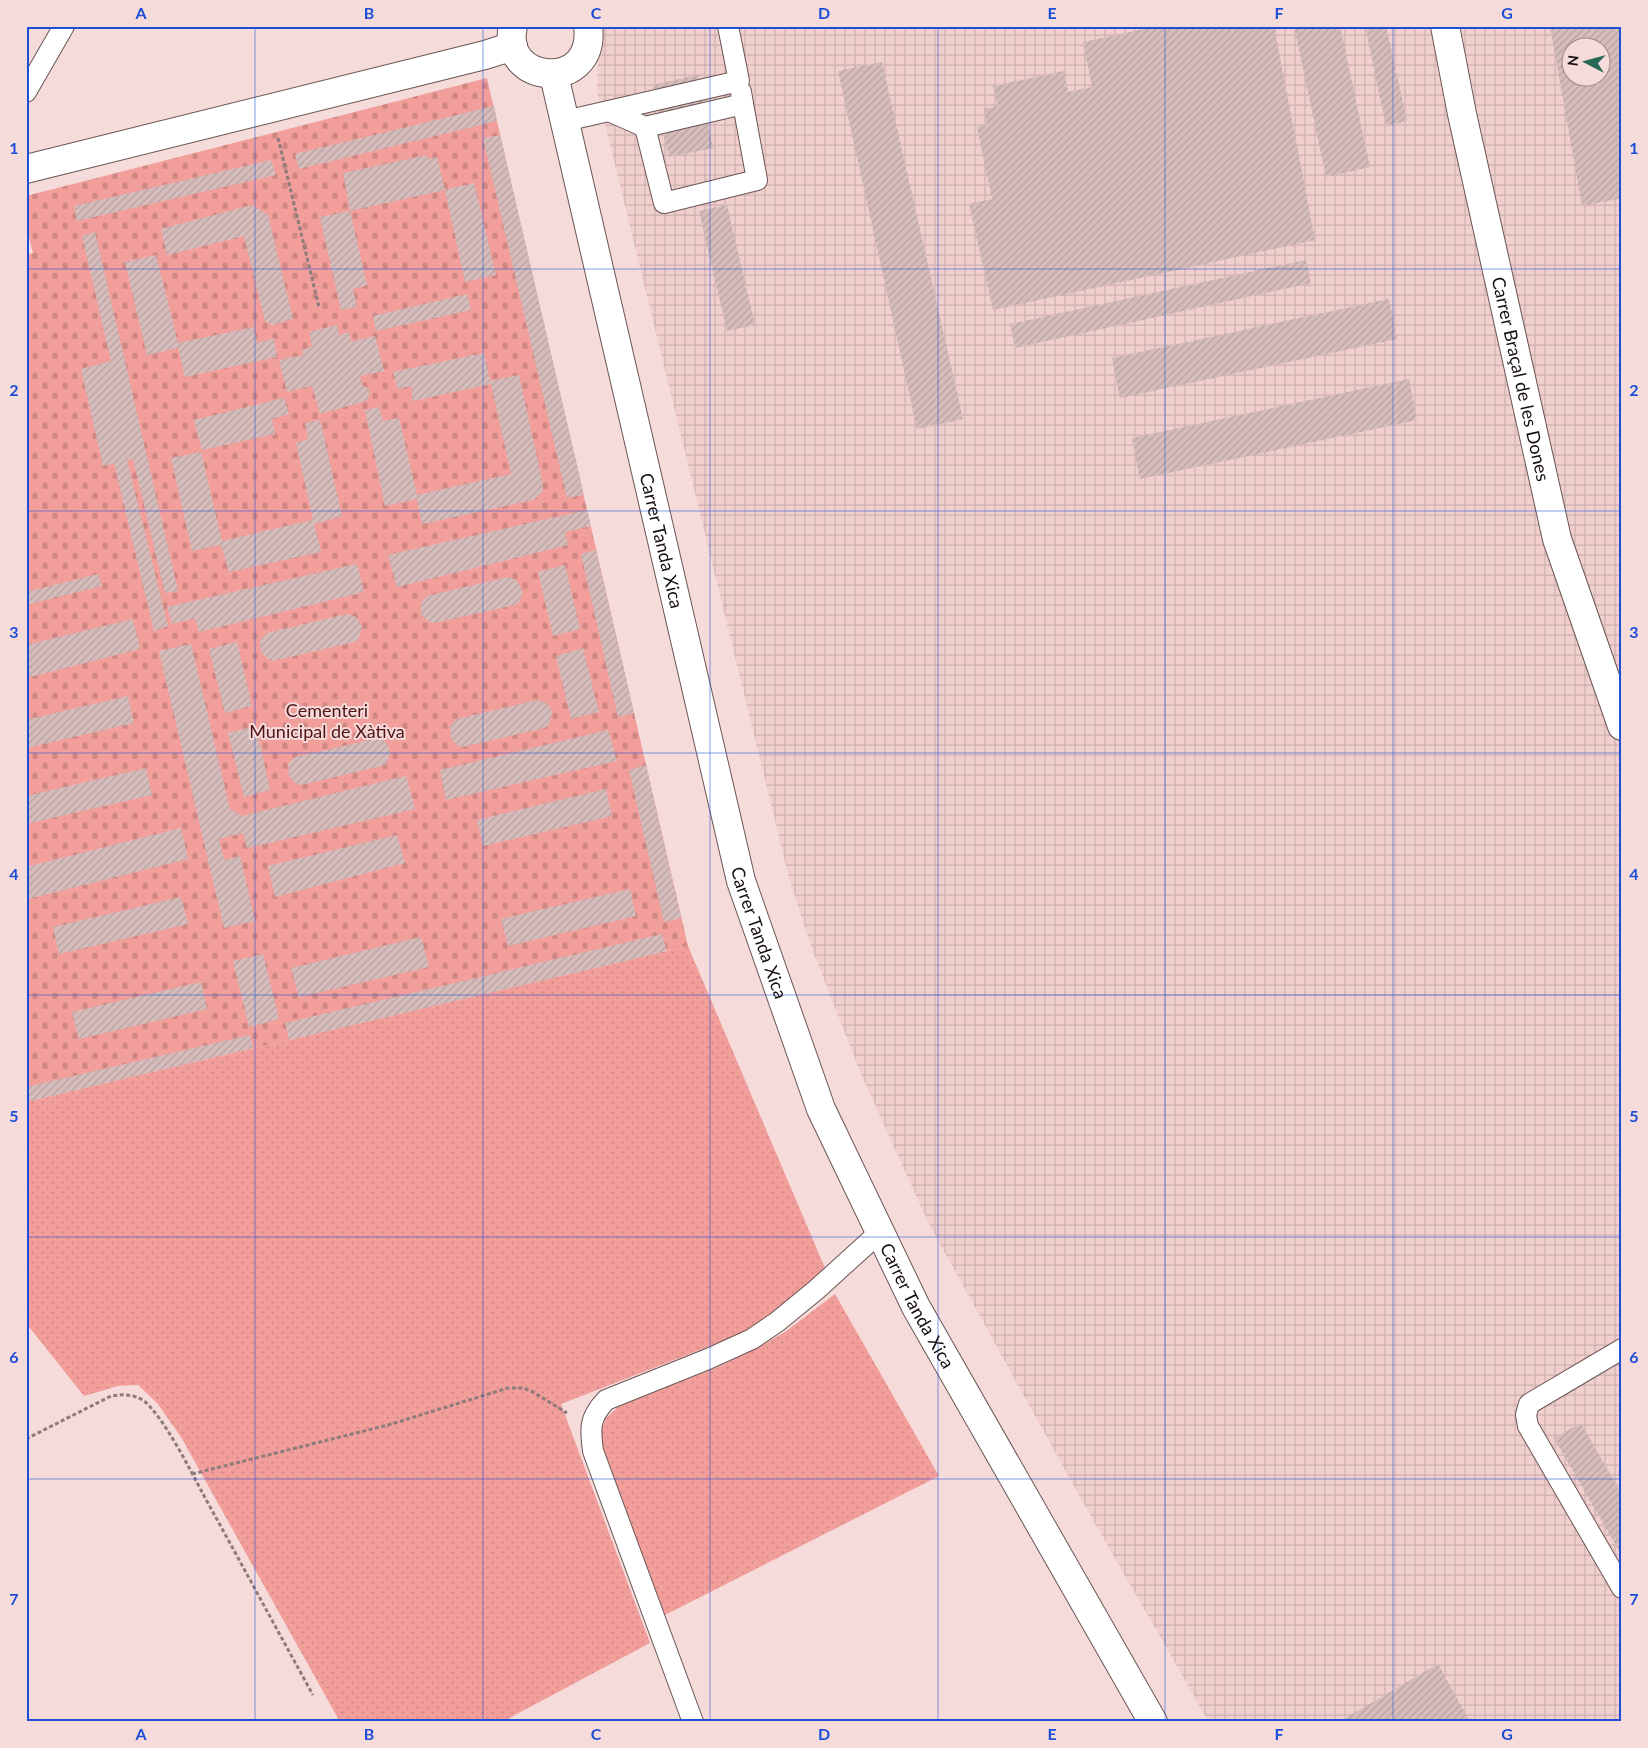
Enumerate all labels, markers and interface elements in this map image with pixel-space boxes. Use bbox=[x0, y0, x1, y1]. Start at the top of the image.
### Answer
text: A bbox=[134, 3, 147, 22]
text: B bbox=[364, 3, 374, 22]
text: C bbox=[591, 3, 602, 22]
text: D bbox=[818, 3, 830, 22]
text: E bbox=[1047, 3, 1057, 22]
text: F bbox=[1274, 3, 1284, 22]
text: G bbox=[1501, 3, 1513, 22]
north arrow bbox=[1560, 38, 1610, 88]
text: N bbox=[1564, 54, 1582, 67]
text: 1 bbox=[9, 138, 19, 157]
text: 1 bbox=[1629, 138, 1639, 157]
street label: Carrer Braçal de les Dones bbox=[1488, 275, 1555, 483]
text: 2 bbox=[9, 380, 19, 399]
text: 2 bbox=[1629, 380, 1639, 399]
street label: Carrer Tanda Xica bbox=[636, 471, 688, 610]
text: 3 bbox=[9, 622, 19, 641]
text: 3 bbox=[1629, 622, 1639, 641]
park label: Cementeri Municipal de Xàtiva bbox=[249, 699, 405, 742]
text: 4 bbox=[9, 864, 19, 883]
street label: Carrer Tanda Xica bbox=[727, 864, 792, 1001]
text: 4 bbox=[1629, 864, 1639, 883]
text: 5 bbox=[9, 1106, 19, 1125]
text: 5 bbox=[1629, 1106, 1639, 1125]
street label: Carrer Tanda Xica bbox=[876, 1239, 960, 1372]
text: 6 bbox=[9, 1347, 19, 1366]
text: 6 bbox=[1629, 1347, 1639, 1366]
text: 7 bbox=[9, 1589, 19, 1608]
text: 7 bbox=[1629, 1589, 1639, 1608]
text: A bbox=[134, 1724, 147, 1743]
text: B bbox=[364, 1724, 374, 1743]
text: C bbox=[591, 1724, 602, 1743]
text: D bbox=[818, 1724, 830, 1743]
text: E bbox=[1047, 1724, 1057, 1743]
text: F bbox=[1274, 1724, 1284, 1743]
text: G bbox=[1501, 1724, 1513, 1743]

